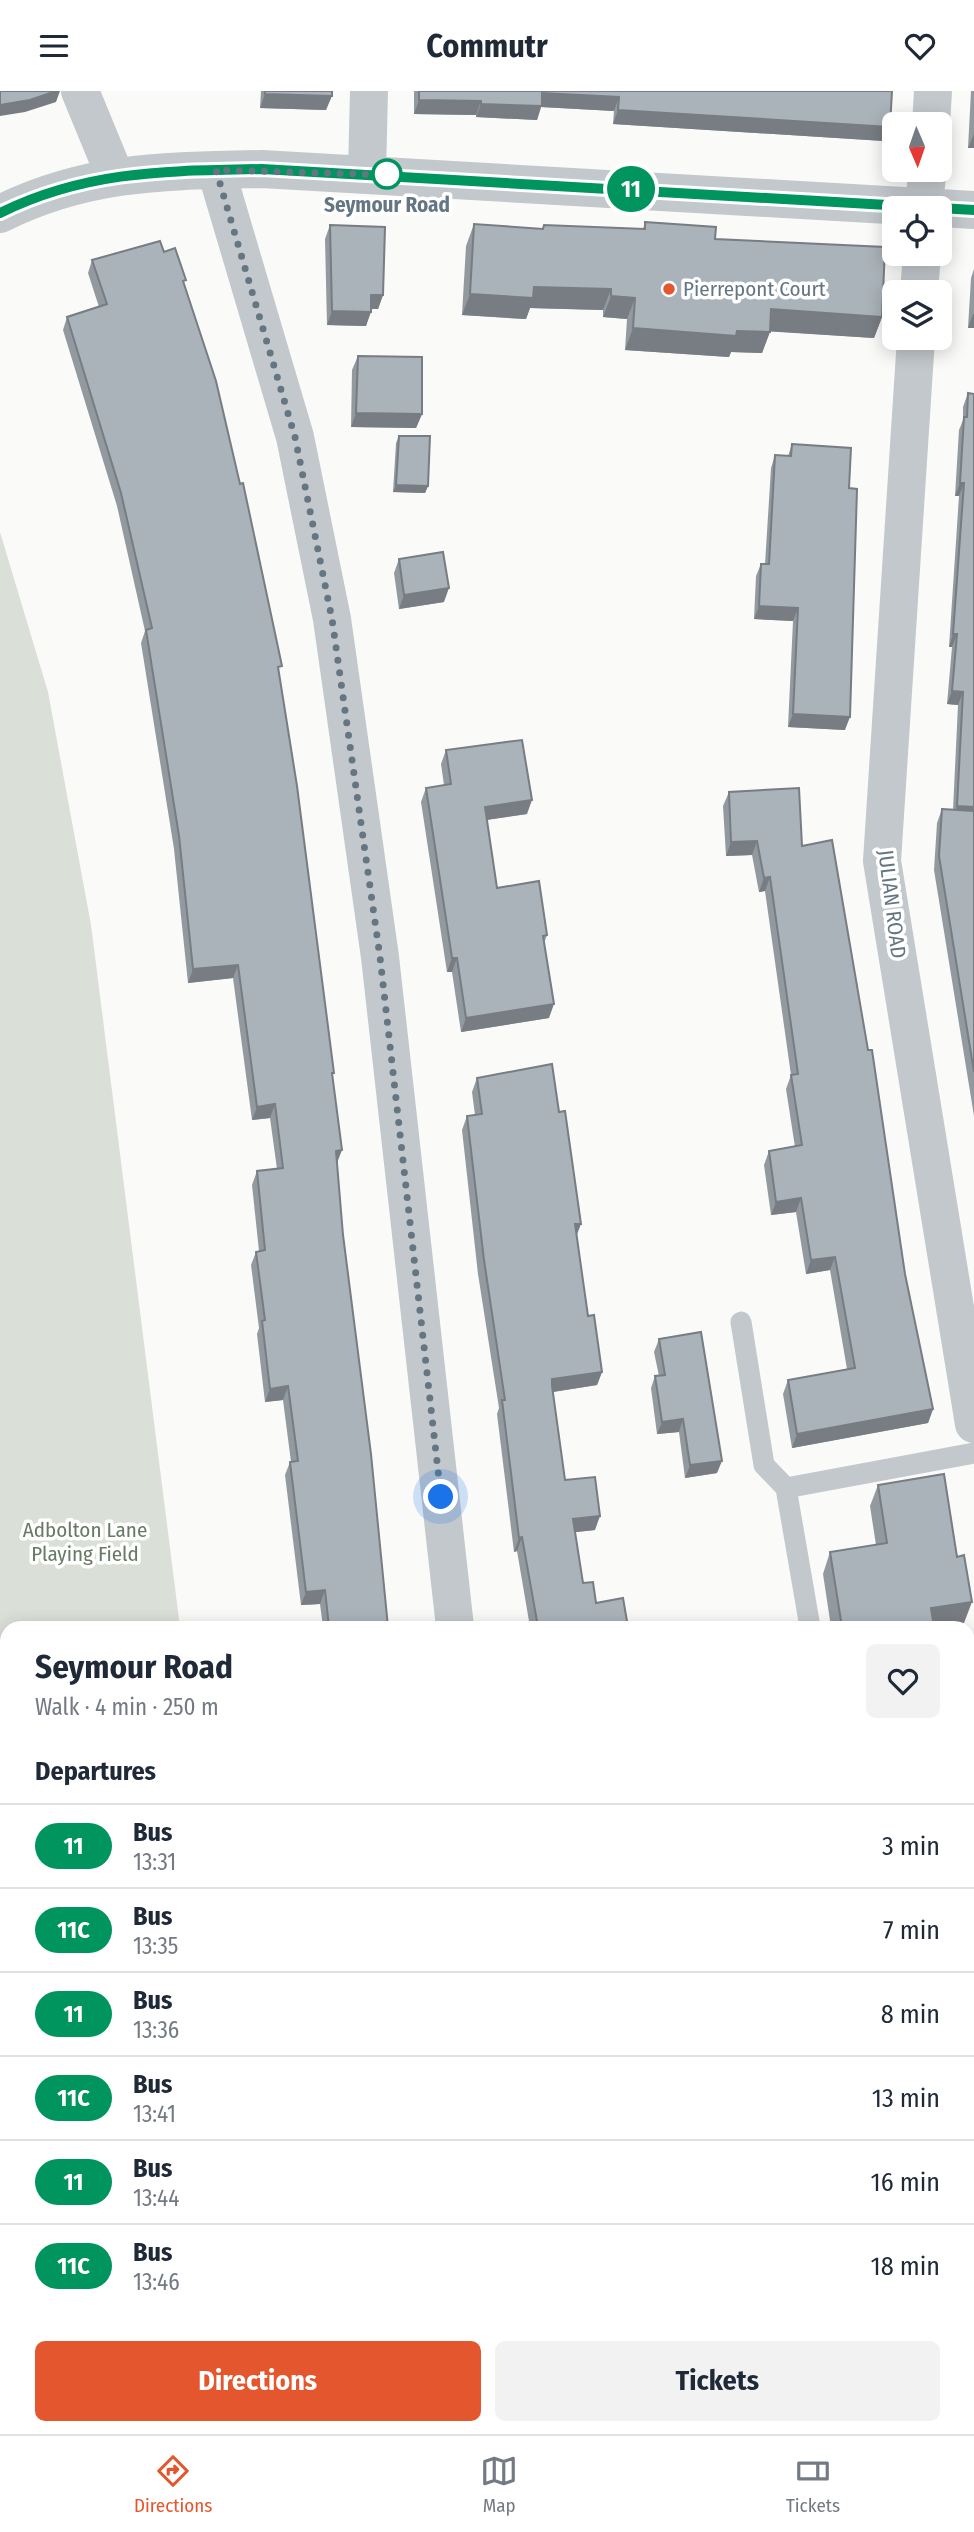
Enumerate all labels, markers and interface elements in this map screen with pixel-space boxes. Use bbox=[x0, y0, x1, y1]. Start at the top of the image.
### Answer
icon: menu bbox=[35, 27, 73, 65]
text: Commutr bbox=[426, 27, 548, 65]
icon: heart bbox=[901, 27, 939, 65]
north arrow bbox=[882, 112, 952, 182]
map controls bbox=[882, 112, 952, 350]
marker: Seymour Road bbox=[372, 159, 402, 189]
line badge: 11 bbox=[600, 166, 662, 212]
text: 11 bbox=[621, 175, 641, 203]
place label: Seymour Road bbox=[324, 192, 450, 218]
button: locate bbox=[882, 196, 952, 266]
place label: Pierrepont Court bbox=[683, 276, 826, 302]
button: layers bbox=[882, 280, 952, 350]
marker: Pierrepont Court bbox=[661, 281, 677, 297]
street label: JULIAN ROAD bbox=[872, 848, 912, 960]
your location bbox=[423, 1479, 458, 1514]
park label: Adbolton Lane Playing Field bbox=[23, 1517, 147, 1567]
button: heart bbox=[866, 1644, 940, 1718]
text: Seymour Road bbox=[35, 1647, 233, 1687]
text: Walk · 4 min · 250 m bbox=[35, 1693, 219, 1721]
text: Departures bbox=[35, 1756, 156, 1787]
text: Bus bbox=[133, 1817, 172, 1848]
text: 3 min bbox=[882, 1831, 940, 1862]
text: 11 bbox=[64, 1832, 83, 1860]
text: 13:31 bbox=[133, 1848, 176, 1876]
text: Bus bbox=[133, 1901, 172, 1932]
text: 7 min bbox=[883, 1915, 940, 1946]
text: 11C bbox=[57, 1916, 90, 1944]
text: 13:35 bbox=[133, 1932, 178, 1960]
text: Bus bbox=[133, 1985, 172, 2016]
text: 8 min bbox=[881, 1999, 940, 2030]
text: 11 bbox=[64, 2000, 83, 2028]
text: 13:36 bbox=[133, 2016, 179, 2044]
text: Bus bbox=[133, 2069, 172, 2100]
text: 13 min bbox=[872, 2083, 940, 2114]
text: 11C bbox=[57, 2084, 90, 2112]
text: 13:41 bbox=[133, 2100, 176, 2128]
text: Bus bbox=[133, 2153, 172, 2184]
text: 16 min bbox=[871, 2167, 940, 2198]
text: 11 bbox=[64, 2168, 83, 2196]
text: 13:44 bbox=[133, 2184, 179, 2212]
text: Bus bbox=[133, 2237, 172, 2268]
text: 18 min bbox=[871, 2251, 940, 2282]
text: 11C bbox=[57, 2252, 90, 2280]
text: 13:46 bbox=[133, 2268, 180, 2296]
button: Directions bbox=[35, 2341, 481, 2421]
button: Tickets bbox=[495, 2341, 940, 2421]
tab: Directions bbox=[134, 2452, 212, 2517]
tab: Map bbox=[480, 2452, 518, 2517]
tab: Tickets bbox=[786, 2452, 840, 2517]

